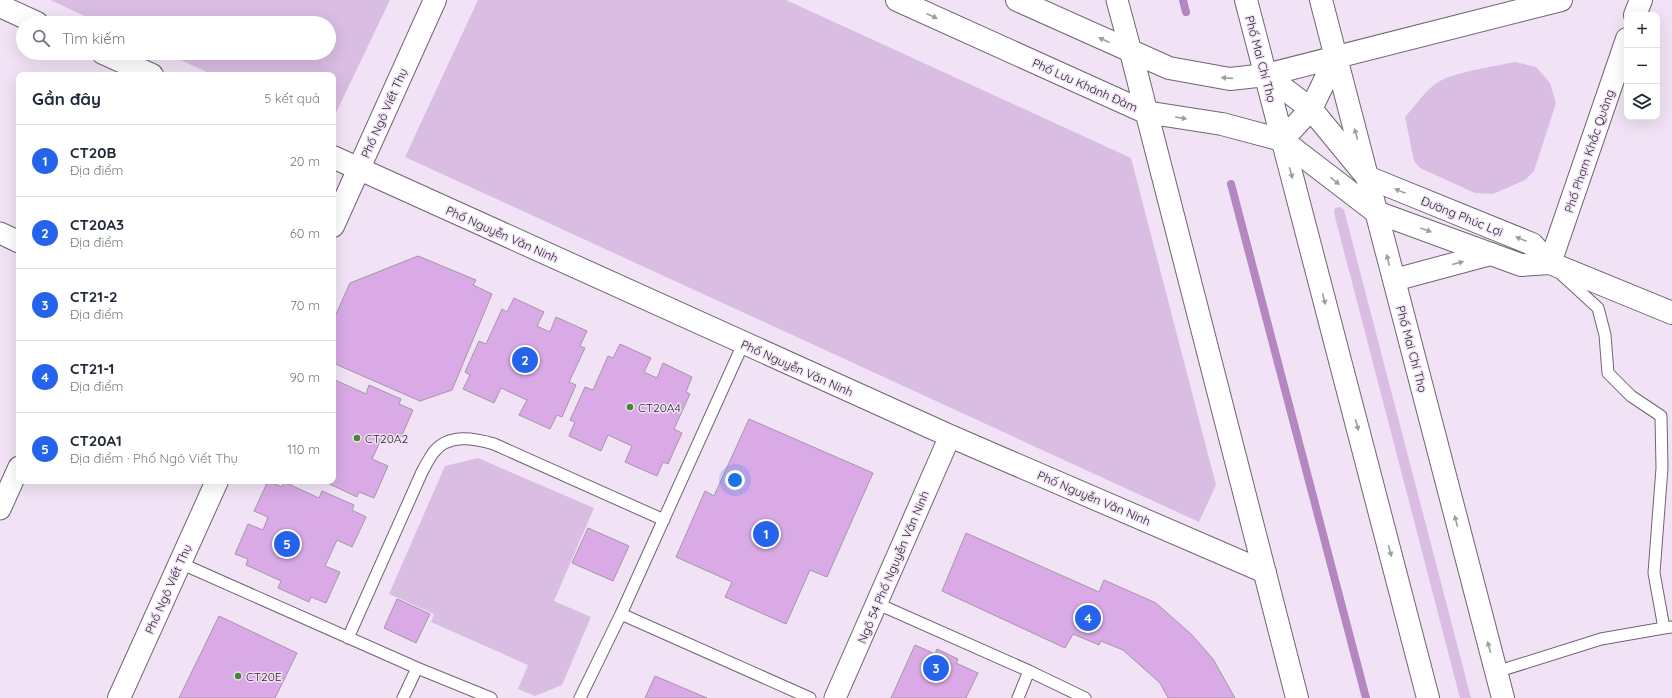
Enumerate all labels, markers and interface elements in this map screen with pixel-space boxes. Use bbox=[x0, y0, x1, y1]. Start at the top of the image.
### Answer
map controls bbox=[1624, 12, 1660, 120]
button: + bbox=[1624, 12, 1660, 48]
one-way arrow bbox=[927, 13, 938, 19]
street label: Phố Mai Chí Thọ bbox=[1242, 14, 1280, 104]
search box bbox=[16, 16, 336, 60]
icon: search bbox=[30, 27, 52, 49]
text: Tìm kiếm bbox=[62, 29, 125, 48]
one-way arrow bbox=[1098, 36, 1110, 42]
button: − bbox=[1624, 48, 1660, 84]
street label: Phố Lưu Khánh Đàm bbox=[1030, 55, 1140, 115]
street label: Phố Ngô Viết Thụ bbox=[357, 66, 411, 160]
one-way arrow bbox=[1221, 75, 1233, 82]
button: layers bbox=[1624, 84, 1660, 120]
street label: Phố Phạm Khắc Quảng bbox=[1561, 87, 1617, 215]
text: Gần đây bbox=[32, 88, 101, 109]
text: 5 kết quả bbox=[264, 90, 320, 106]
one-way arrow bbox=[1175, 115, 1187, 121]
one-way arrow bbox=[1352, 128, 1358, 140]
text: CT20B bbox=[70, 143, 116, 162]
text: 1 bbox=[42, 153, 48, 169]
text: 20 m bbox=[290, 153, 320, 169]
text: Địa điểm bbox=[70, 162, 123, 178]
one-way arrow bbox=[1288, 167, 1294, 179]
one-way arrow bbox=[1330, 177, 1341, 185]
one-way arrow bbox=[1394, 188, 1405, 194]
street label: Đường Phúc Lợi bbox=[1419, 193, 1505, 239]
street label: Phố Nguyễn Văn Ninh bbox=[443, 202, 561, 266]
text: CT20A3 bbox=[70, 215, 124, 234]
text: 2 bbox=[41, 225, 49, 241]
text: 60 m bbox=[290, 225, 320, 241]
one-way arrow bbox=[1420, 228, 1432, 234]
text: Địa điểm bbox=[70, 234, 123, 250]
one-way arrow bbox=[1514, 236, 1526, 242]
one-way arrow bbox=[1385, 253, 1391, 266]
one-way arrow bbox=[1453, 260, 1465, 266]
text: CT21-2 bbox=[70, 287, 118, 306]
one-way arrow bbox=[1321, 293, 1327, 305]
text: 3 bbox=[42, 297, 48, 313]
text: 70 m bbox=[290, 297, 320, 313]
street label: Phố Mai Chí Thọ bbox=[1393, 304, 1431, 394]
text: Địa điểm bbox=[70, 306, 123, 322]
street label: Phố Nguyễn Văn Ninh bbox=[738, 336, 856, 400]
pin: 2 bbox=[512, 345, 538, 375]
text: CT21-1 bbox=[70, 359, 114, 378]
text: 4 bbox=[41, 369, 49, 385]
text: 90 m bbox=[290, 369, 320, 385]
text: Địa điểm bbox=[70, 378, 123, 394]
place label: CT20A4 bbox=[638, 400, 681, 415]
marker: CT20A4 bbox=[625, 402, 635, 412]
one-way arrow bbox=[1354, 419, 1360, 431]
text: CT20A1 bbox=[70, 431, 122, 450]
place label: CT20A2 bbox=[365, 431, 409, 446]
marker: CT20A2 bbox=[352, 433, 362, 443]
text: 5 bbox=[41, 441, 49, 457]
text: 110 m bbox=[287, 441, 320, 457]
text: Địa điểm · Phố Ngô Viết Thụ bbox=[70, 450, 238, 466]
street label: Phố Nguyễn Văn Ninh bbox=[1035, 467, 1153, 529]
your location bbox=[725, 470, 745, 490]
street label: Ngõ 54 Phố Nguyễn Văn Ninh bbox=[854, 488, 932, 646]
one-way arrow bbox=[1453, 515, 1459, 527]
pin: 1 bbox=[753, 519, 779, 549]
pin: 5 bbox=[274, 529, 300, 559]
street label: Phố Ngô Viết Thụ bbox=[141, 542, 195, 636]
one-way arrow bbox=[1387, 544, 1393, 557]
pin: 4 bbox=[1075, 603, 1101, 633]
one-way arrow bbox=[1486, 640, 1492, 653]
pin: 3 bbox=[923, 653, 949, 683]
place label: CT20E bbox=[246, 669, 282, 684]
marker: CT20E bbox=[233, 671, 243, 681]

